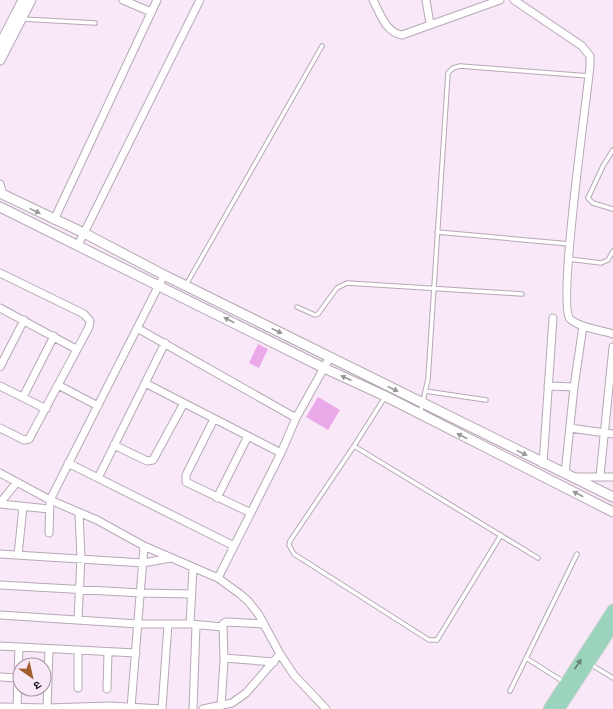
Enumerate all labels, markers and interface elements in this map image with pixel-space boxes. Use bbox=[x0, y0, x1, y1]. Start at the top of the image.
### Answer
one-way arrow bbox=[29, 208, 41, 214]
one-way arrow bbox=[223, 317, 235, 323]
one-way arrow bbox=[271, 328, 282, 334]
one-way arrow bbox=[340, 375, 351, 381]
one-way arrow bbox=[387, 386, 399, 392]
one-way arrow bbox=[456, 433, 468, 439]
one-way arrow bbox=[516, 450, 528, 456]
one-way arrow bbox=[572, 491, 584, 497]
north arrow bbox=[12, 657, 52, 697]
one-way arrow bbox=[574, 659, 581, 670]
text: उ bbox=[30, 677, 44, 693]

